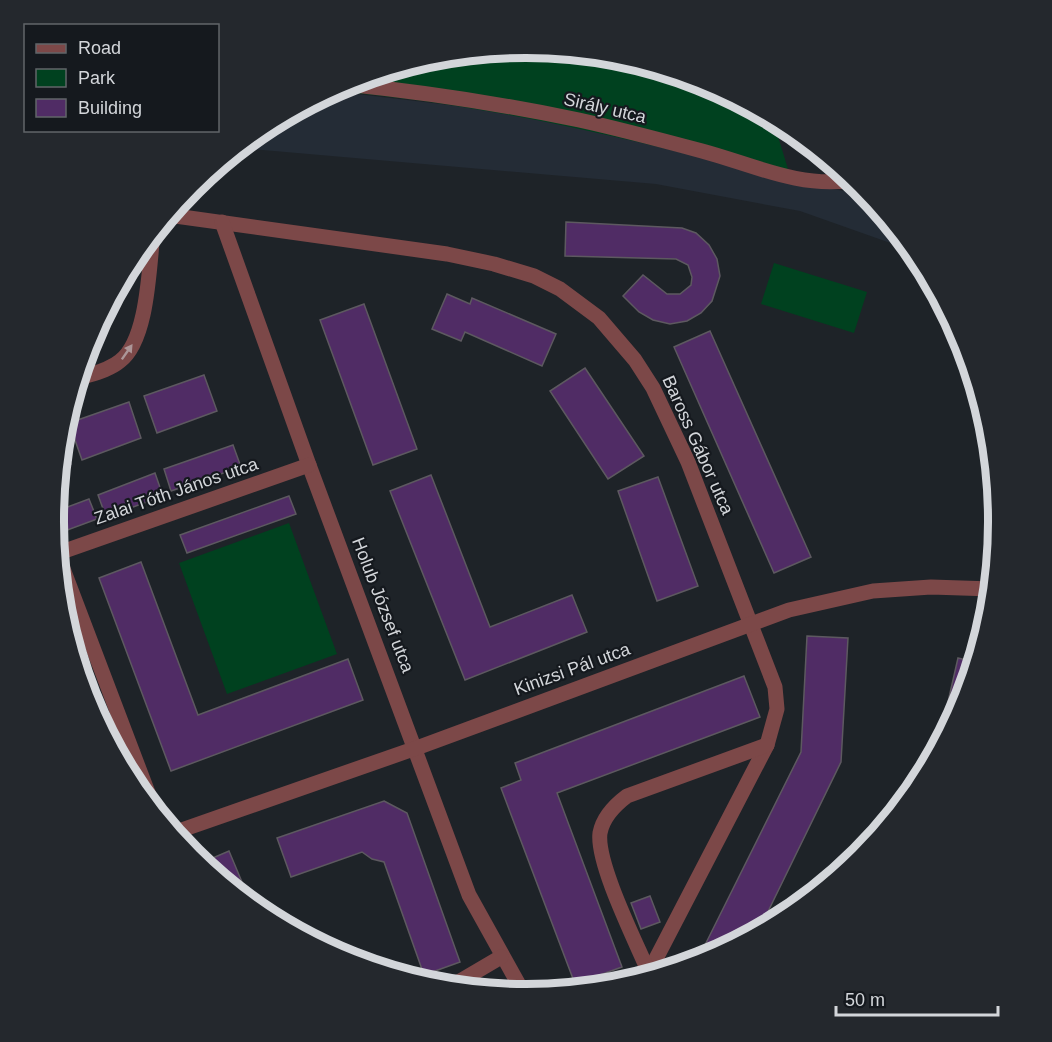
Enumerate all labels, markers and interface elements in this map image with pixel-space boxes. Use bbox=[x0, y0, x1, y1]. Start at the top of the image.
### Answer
legend bbox=[24, 24, 219, 132]
text: Road bbox=[78, 38, 121, 58]
text: Park bbox=[78, 68, 116, 88]
street label: Sirály utca bbox=[562, 89, 649, 127]
text: Building bbox=[78, 98, 142, 118]
one-way arrow bbox=[121, 344, 133, 360]
street label: Baross Gábor utca bbox=[658, 372, 738, 519]
street label: Zalai Tóth János utca bbox=[92, 453, 261, 528]
street label: Holub József utca bbox=[348, 535, 418, 676]
street label: Kinizsi Pál utca bbox=[511, 638, 634, 699]
scale bar bbox=[836, 979, 998, 1017]
text: 50 m bbox=[845, 990, 885, 1010]

